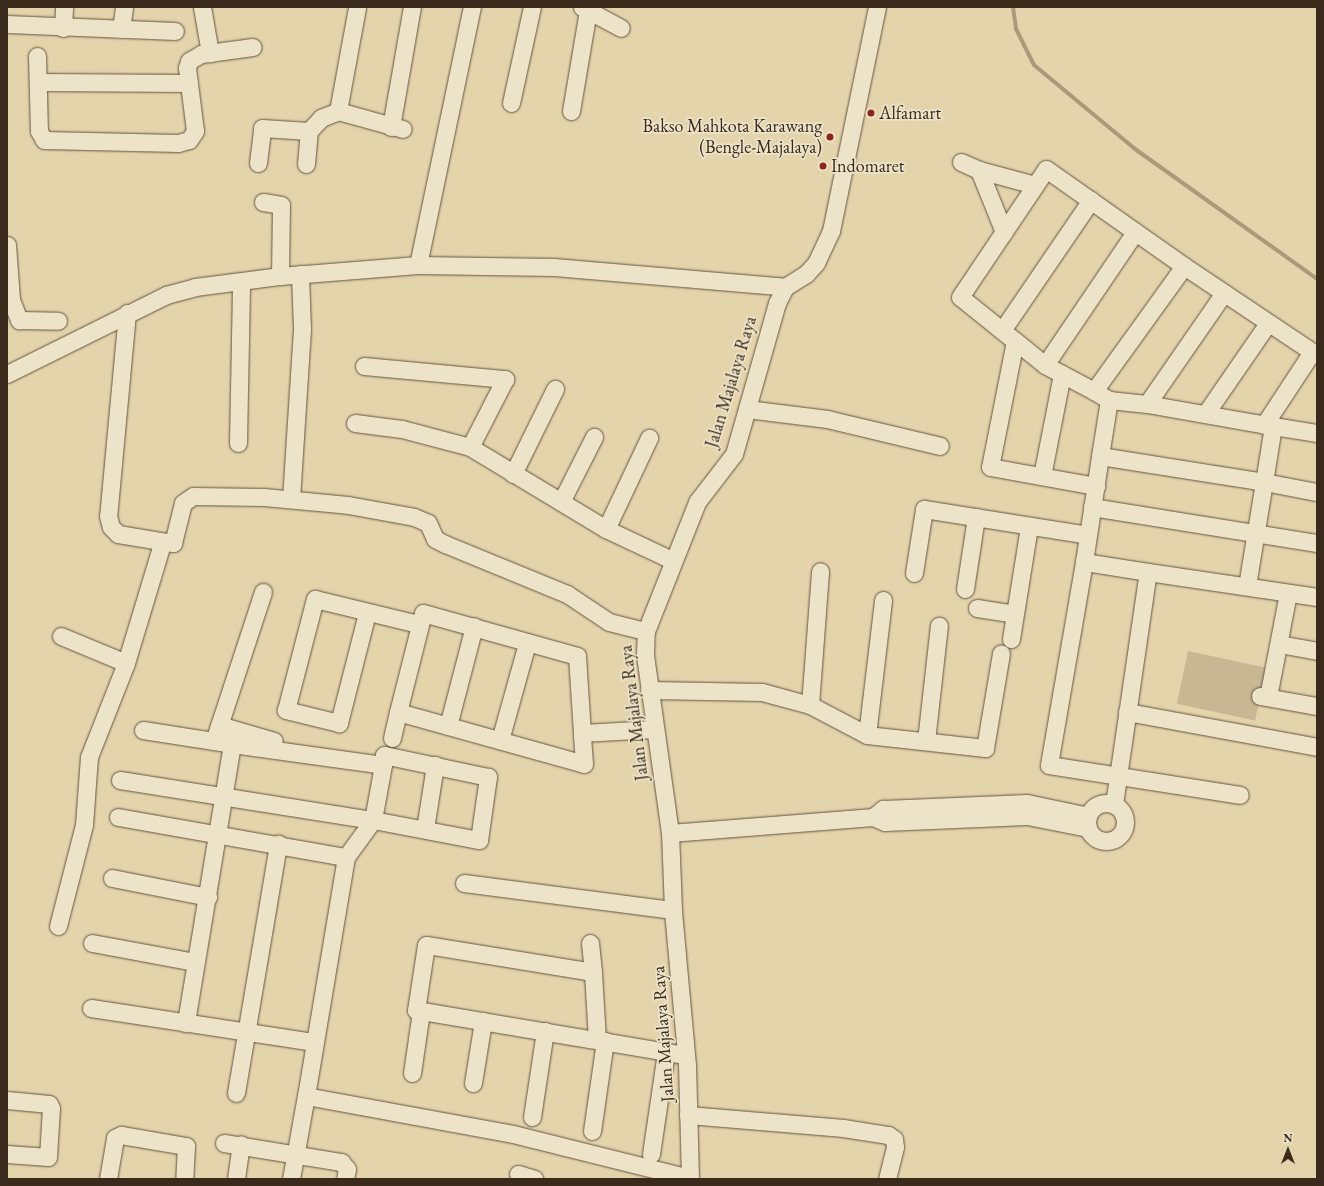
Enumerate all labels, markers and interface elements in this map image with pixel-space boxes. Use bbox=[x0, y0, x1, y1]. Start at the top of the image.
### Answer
place label: Alfamart bbox=[879, 102, 941, 124]
marker: Alfamart bbox=[866, 108, 876, 118]
place label: Bakso Mahkota Karawang (Bengle-Majalaya) bbox=[643, 116, 822, 158]
marker: Bakso Mahkota Karawang (Bengle-Majalaya) bbox=[825, 132, 835, 142]
place label: Indomaret bbox=[831, 155, 905, 177]
marker: Indomaret bbox=[818, 161, 828, 171]
street label: Jalan Majalaya Raya bbox=[701, 314, 761, 450]
street label: Jalan Majalaya Raya bbox=[615, 644, 653, 782]
street label: Jalan Majalaya Raya bbox=[647, 965, 679, 1103]
north arrow bbox=[1268, 1130, 1308, 1170]
text: N bbox=[1284, 1131, 1292, 1145]

